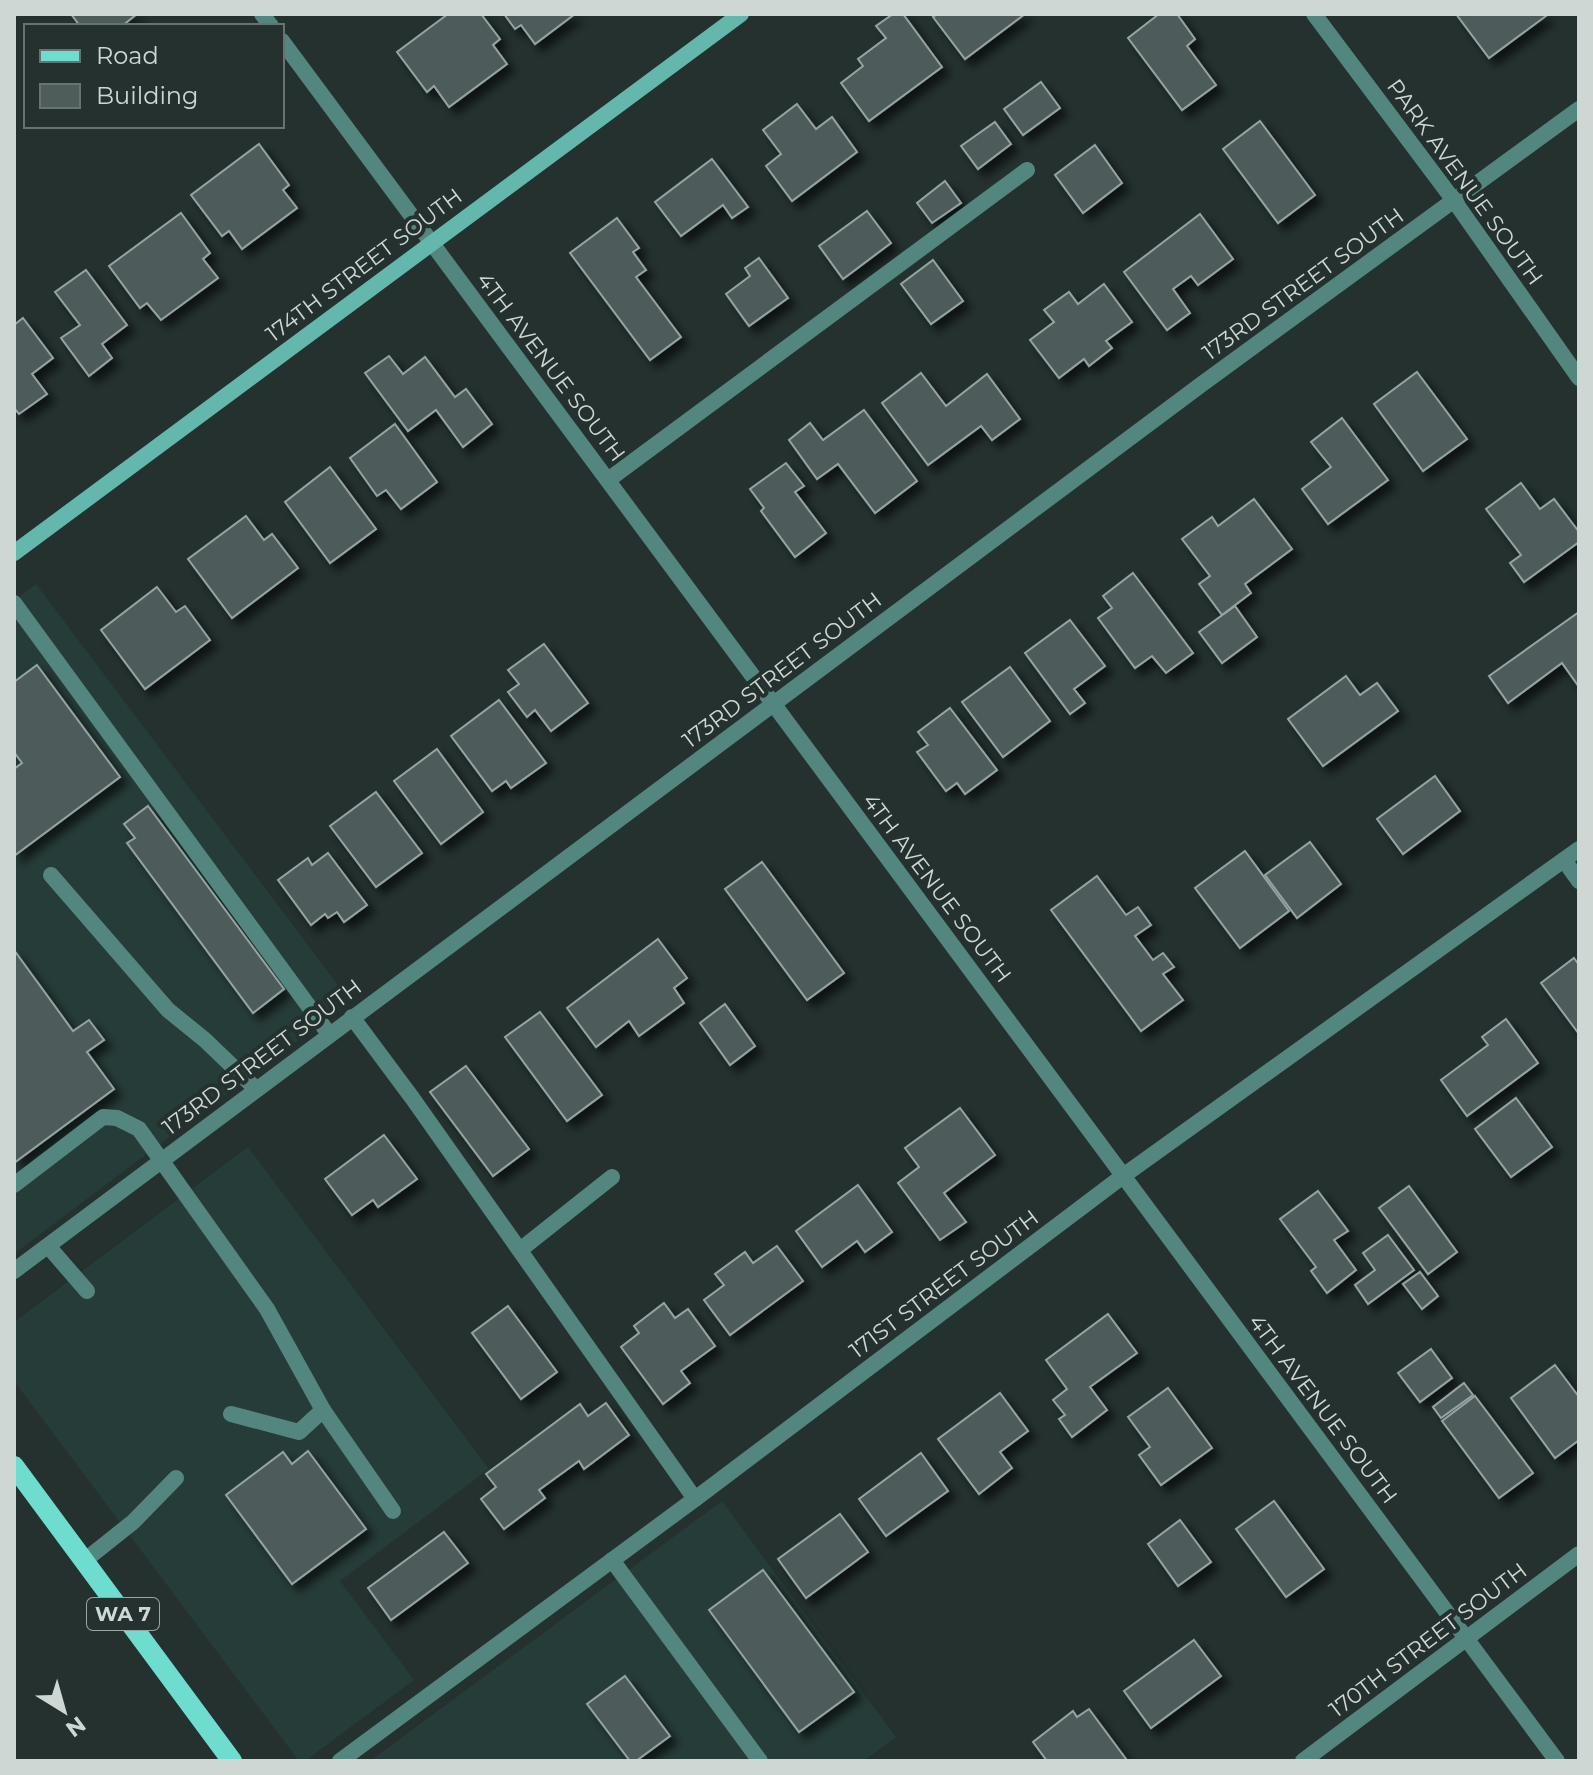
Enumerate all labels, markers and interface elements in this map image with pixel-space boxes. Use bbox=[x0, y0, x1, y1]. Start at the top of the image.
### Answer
legend bbox=[24, 24, 284, 128]
text: Road bbox=[96, 41, 159, 70]
street label: PARK AVENUE SOUTH bbox=[1381, 74, 1549, 290]
text: Building bbox=[96, 81, 199, 110]
street label: 174TH STREET SOUTH bbox=[261, 182, 467, 348]
street label: 173RD STREET SOUTH bbox=[1197, 202, 1409, 366]
street label: 4TH AVENUE SOUTH bbox=[471, 267, 631, 467]
street label: 173RD STREET SOUTH bbox=[677, 586, 887, 754]
street label: 4TH AVENUE SOUTH bbox=[857, 788, 1017, 988]
street label: 173RD STREET SOUTH bbox=[157, 973, 367, 1141]
street label: 171ST STREET SOUTH bbox=[844, 1204, 1044, 1364]
street label: 4TH AVENUE SOUTH bbox=[1243, 1309, 1403, 1509]
street label: 170TH STREET SOUTH bbox=[1324, 1557, 1532, 1723]
road number: WA 7 bbox=[87, 1598, 159, 1630]
north arrow bbox=[24, 1671, 104, 1751]
text: N bbox=[61, 1710, 91, 1743]

